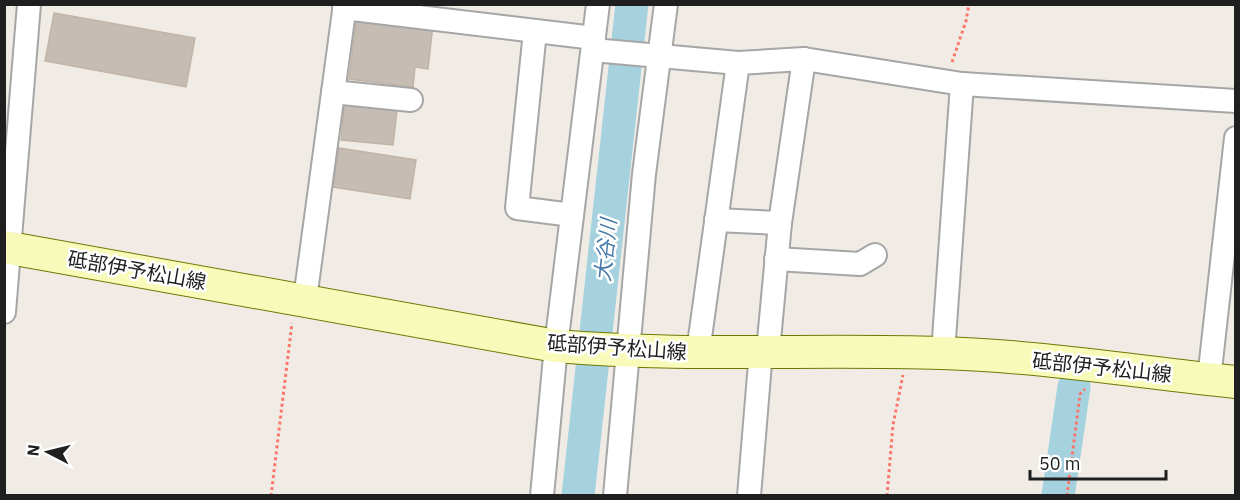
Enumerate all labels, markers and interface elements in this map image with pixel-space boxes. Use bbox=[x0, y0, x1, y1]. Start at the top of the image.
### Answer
water label: 大谷川 bbox=[588, 215, 622, 283]
street label: 砥部伊予松山線 bbox=[66, 245, 208, 295]
street label: 砥部伊予松山線 bbox=[546, 329, 688, 365]
street label: 砥部伊予松山線 bbox=[1031, 346, 1173, 388]
north arrow bbox=[18, 422, 78, 482]
text: N bbox=[22, 443, 44, 457]
scale bar bbox=[1030, 443, 1166, 481]
text: 50 m bbox=[1039, 452, 1081, 475]

